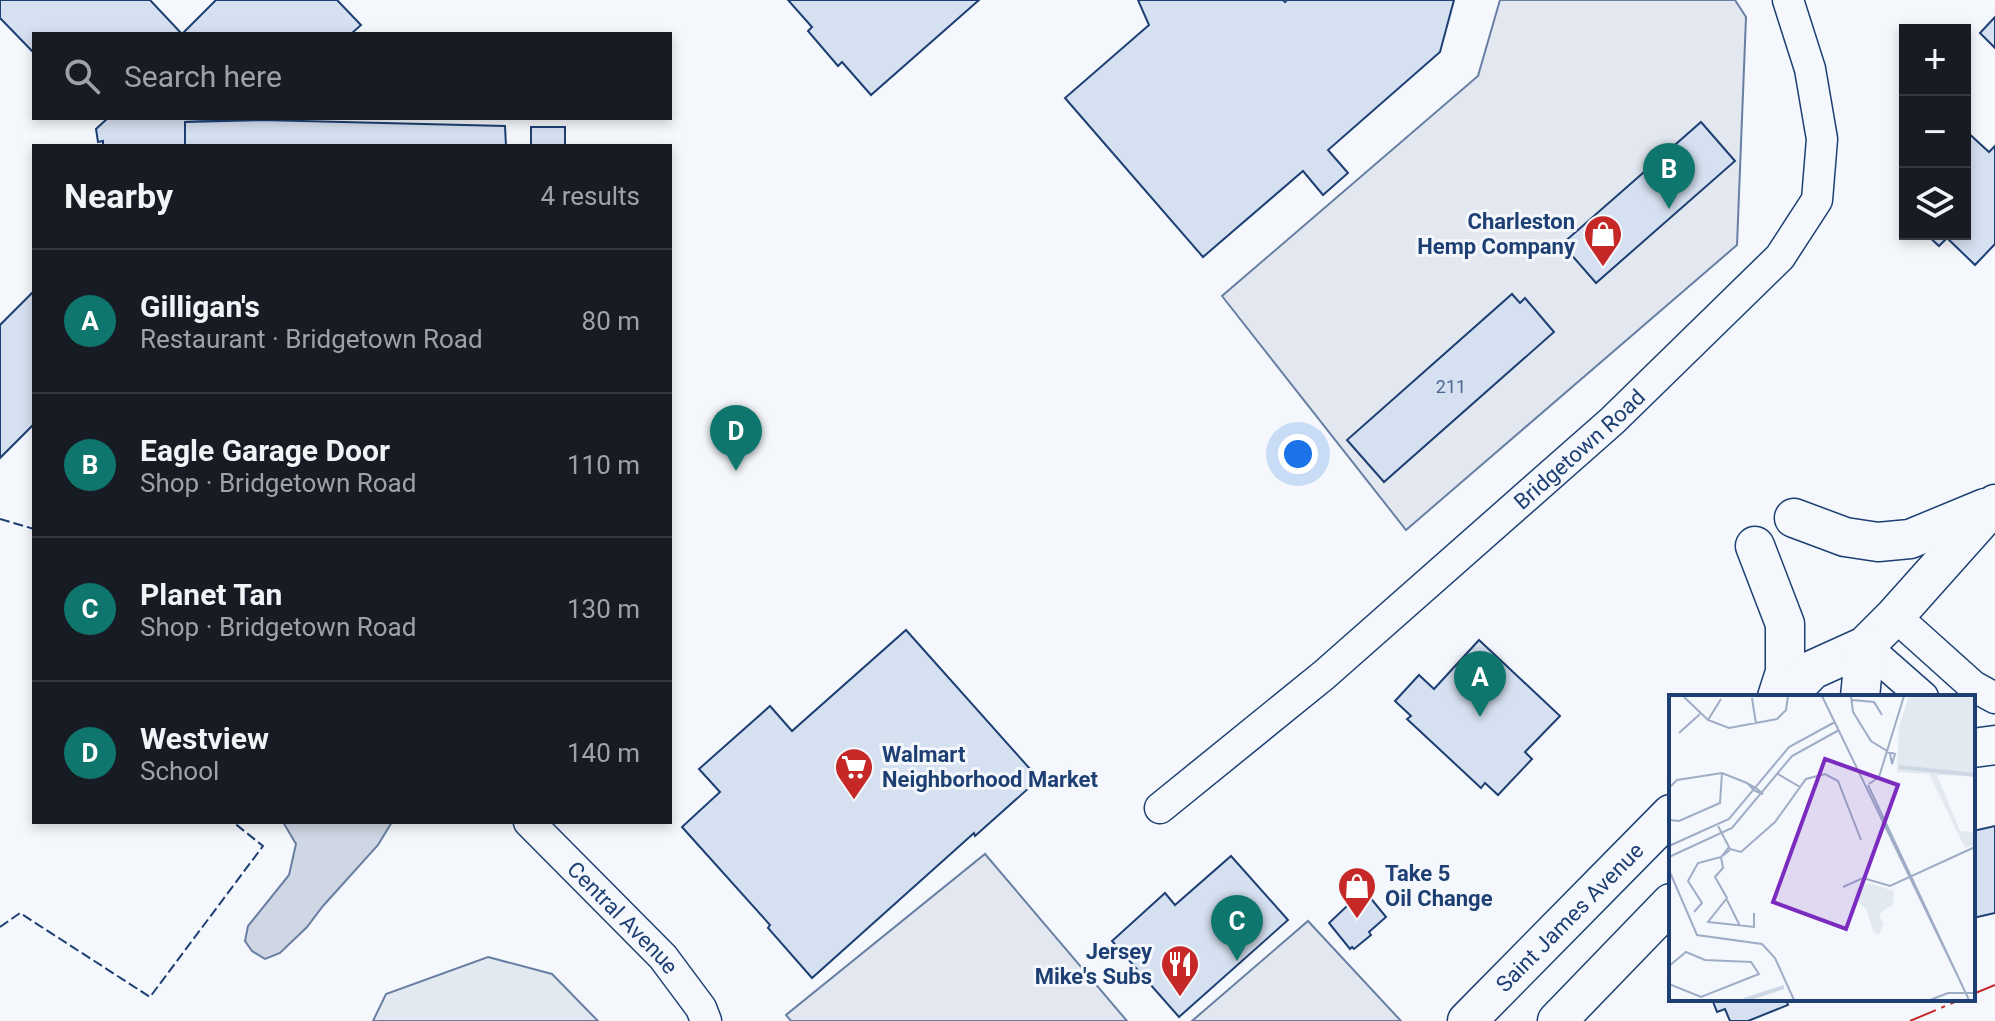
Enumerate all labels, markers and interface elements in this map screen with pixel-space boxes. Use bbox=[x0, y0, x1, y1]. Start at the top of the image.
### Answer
map controls bbox=[1899, 24, 1971, 240]
button: + bbox=[1899, 24, 1971, 96]
search box bbox=[32, 32, 672, 120]
icon: search bbox=[60, 54, 104, 98]
text: Search here bbox=[124, 59, 282, 94]
button: − bbox=[1899, 96, 1971, 168]
pin: B bbox=[1643, 143, 1695, 209]
button: layers bbox=[1899, 168, 1971, 240]
text: Nearby bbox=[64, 176, 173, 216]
text: 4 results bbox=[541, 181, 640, 211]
place label: Charleston Hemp Company bbox=[1417, 209, 1576, 259]
shop icon: Charleston Hemp Company bbox=[1582, 213, 1624, 268]
text: Gilligan's bbox=[140, 289, 260, 324]
text: A bbox=[81, 306, 99, 336]
text: 80 m bbox=[582, 306, 640, 336]
text: Restaurant · Bridgetown Road bbox=[140, 324, 483, 354]
house number: 211 bbox=[1436, 376, 1466, 397]
street label: Bridgetown Road bbox=[1509, 384, 1650, 514]
pin: D bbox=[710, 405, 762, 471]
text: Eagle Garage Door bbox=[140, 433, 390, 468]
your location bbox=[1278, 434, 1318, 474]
text: B bbox=[82, 450, 98, 480]
text: 110 m bbox=[567, 450, 640, 480]
text: Shop · Bridgetown Road bbox=[140, 468, 416, 498]
text: Planet Tan bbox=[140, 577, 282, 612]
text: C bbox=[81, 594, 99, 624]
text: 130 m bbox=[567, 594, 640, 624]
text: Shop · Bridgetown Road bbox=[140, 612, 416, 642]
pin: A bbox=[1454, 651, 1506, 717]
inset map bbox=[1669, 695, 1975, 1001]
text: Westview bbox=[140, 721, 269, 756]
text: D bbox=[82, 738, 98, 768]
text: 140 m bbox=[567, 738, 640, 768]
place label: Walmart Neighborhood Market bbox=[882, 742, 1098, 792]
supermarket icon: Walmart Neighborhood Market bbox=[833, 746, 875, 801]
text: School bbox=[140, 756, 219, 786]
street label: Saint James Avenue bbox=[1491, 837, 1648, 997]
street label: Central Avenue bbox=[563, 856, 683, 978]
place label: Take 5 Oil Change bbox=[1385, 861, 1493, 911]
shop icon: Take 5 Oil Change bbox=[1336, 865, 1378, 920]
pin: C bbox=[1211, 895, 1263, 961]
place label: Jersey Mike's Subs bbox=[1035, 939, 1153, 989]
restaurant icon: Jersey Mike's Subs bbox=[1159, 943, 1201, 998]

